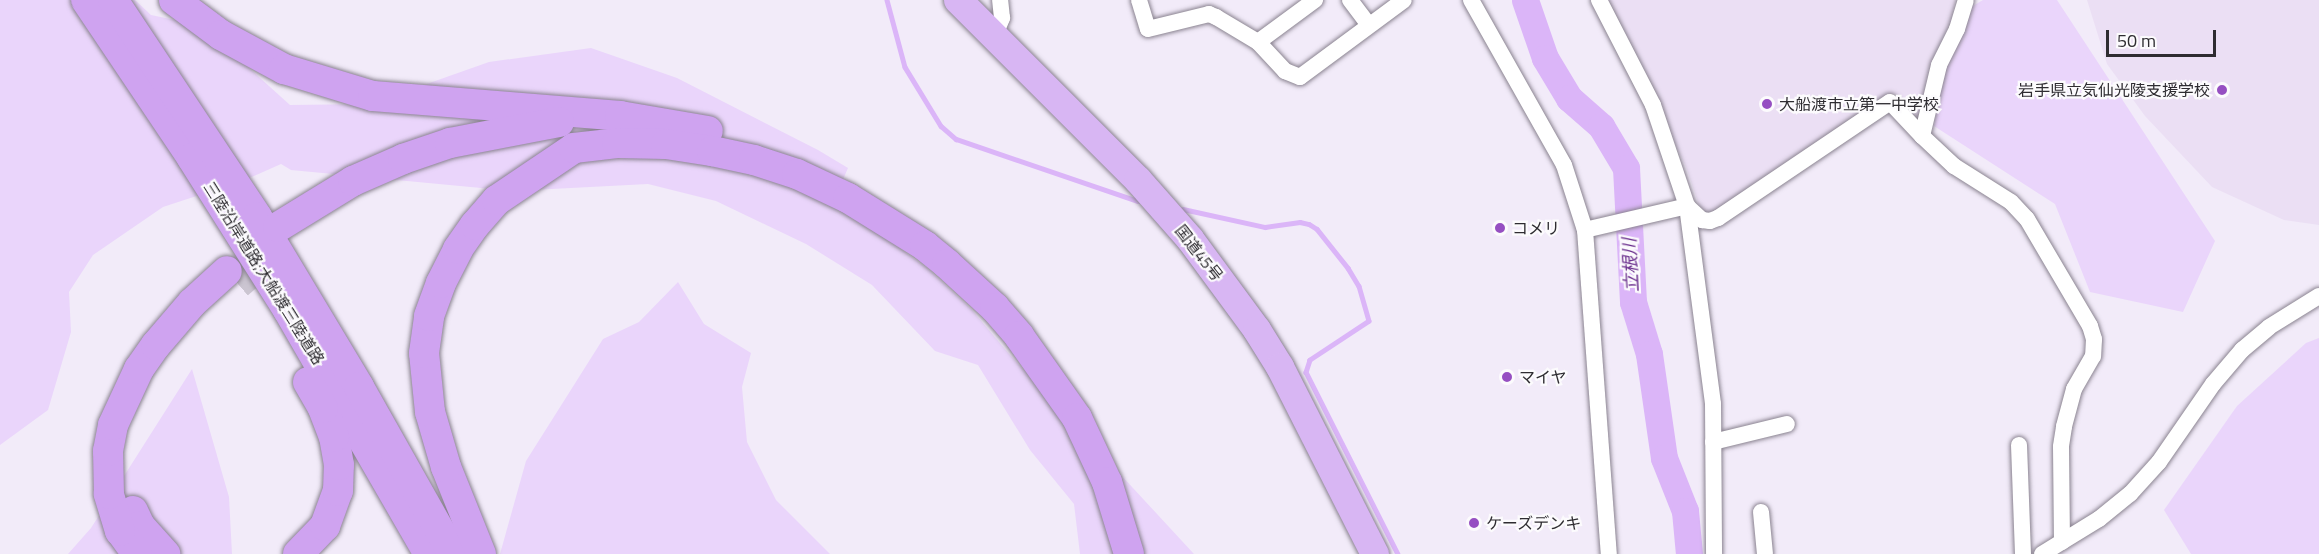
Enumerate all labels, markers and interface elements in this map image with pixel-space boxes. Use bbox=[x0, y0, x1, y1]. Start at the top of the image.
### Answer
scale bar bbox=[2109, 18, 2218, 56]
text: 50 m bbox=[2117, 27, 2156, 54]
place label: 岩手県立気仙光陵支援学校 bbox=[2018, 80, 2210, 100]
marker: 岩手県立気仙光陵支援学校 bbox=[2215, 83, 2229, 97]
place label: 大船渡市立第一中学校 bbox=[1779, 94, 1939, 114]
marker: 大船渡市立第一中学校 bbox=[1760, 97, 1774, 111]
street label: 三陸沿岸道路;大船渡三陸道路 bbox=[200, 178, 328, 368]
place label: コメリ bbox=[1512, 218, 1560, 238]
street label: 国道45号 bbox=[1171, 221, 1227, 285]
marker: コメリ bbox=[1493, 221, 1507, 235]
water label: 立根川 bbox=[1619, 237, 1643, 293]
place label: マイヤ bbox=[1519, 367, 1567, 387]
marker: マイヤ bbox=[1500, 370, 1514, 384]
place label: ケーズデンキ bbox=[1486, 513, 1582, 533]
marker: ケーズデンキ bbox=[1467, 516, 1481, 530]

